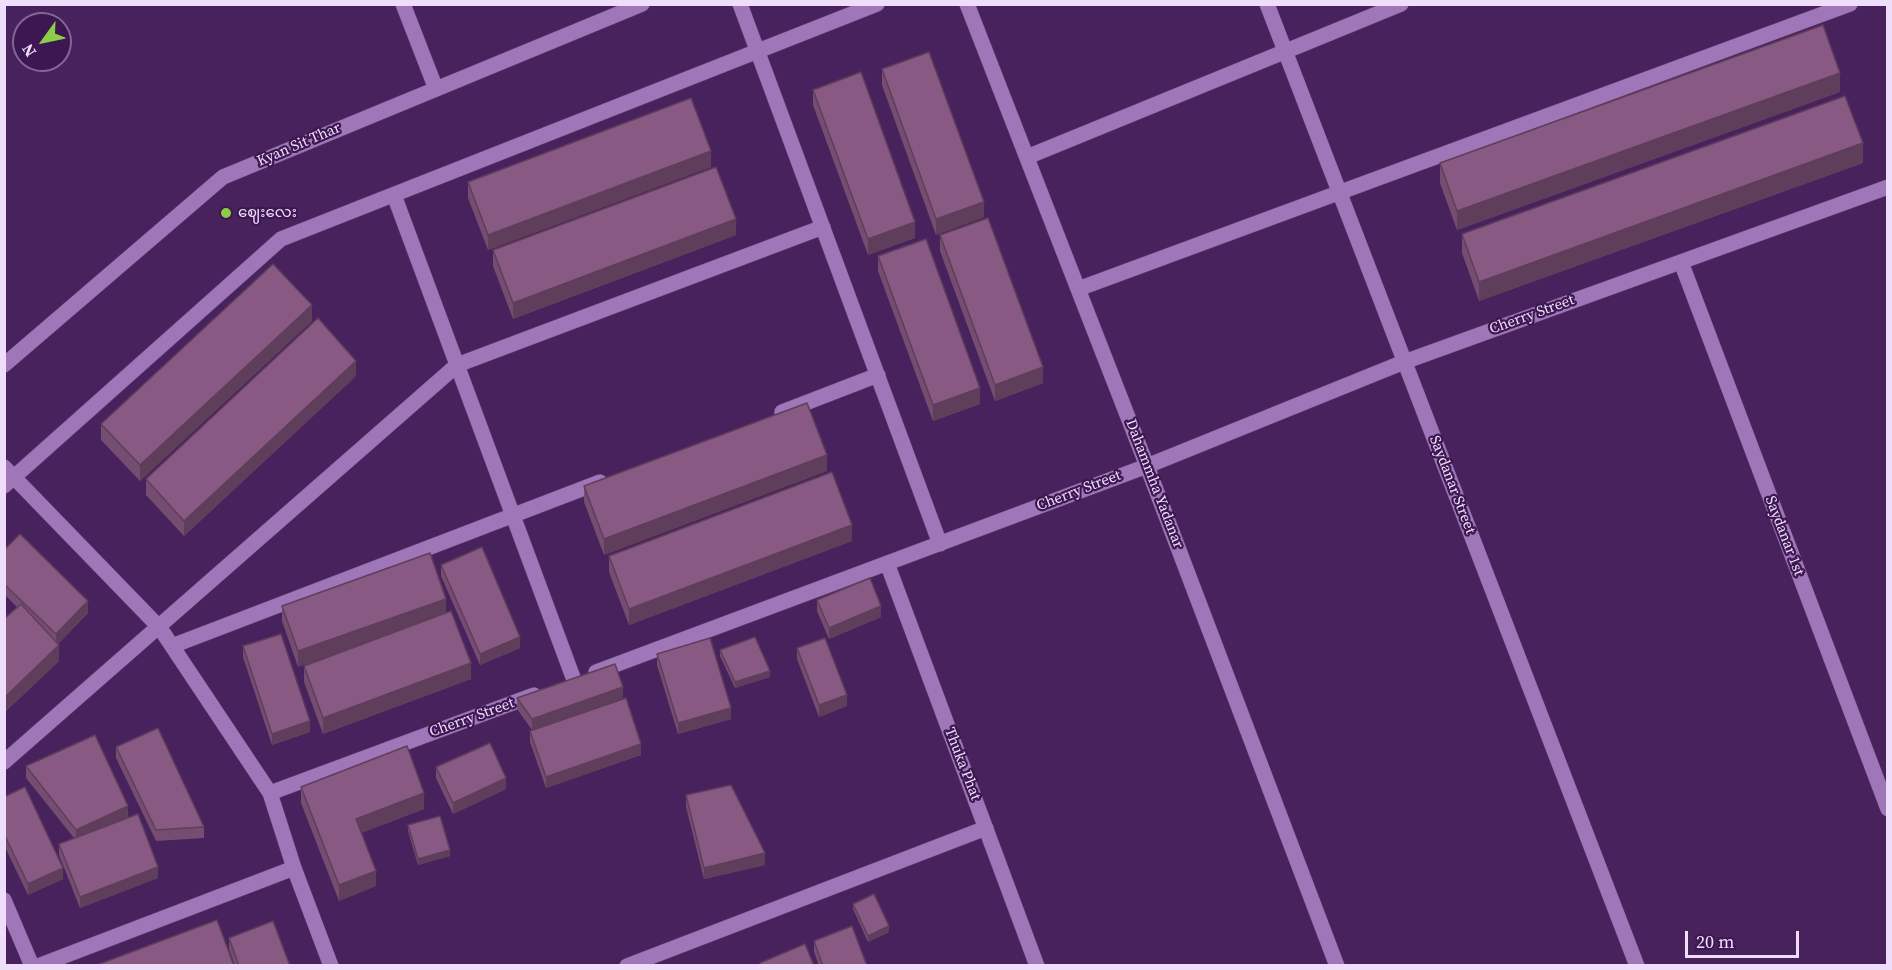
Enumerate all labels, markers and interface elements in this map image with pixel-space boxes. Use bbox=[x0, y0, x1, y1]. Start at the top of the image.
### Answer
north arrow bbox=[12, 12, 72, 72]
text: N bbox=[16, 40, 41, 62]
street label: Kyan Sit Thar bbox=[254, 119, 344, 171]
place label: ဈေးလေး bbox=[238, 204, 297, 222]
marker: ဈေးလေး bbox=[219, 206, 233, 220]
street label: Cherry Street bbox=[1487, 291, 1577, 339]
street label: Dahammha Yadanar bbox=[1121, 417, 1187, 551]
street label: Saydanar Street bbox=[1425, 433, 1479, 537]
street label: Cherry Street bbox=[1034, 467, 1124, 515]
street label: Saydanar 1st bbox=[1761, 494, 1807, 578]
street label: Cherry Street bbox=[427, 694, 517, 742]
street label: Thuka Phat bbox=[940, 725, 984, 803]
scale bar bbox=[1688, 919, 1802, 957]
text: 20 m bbox=[1696, 929, 1734, 954]

